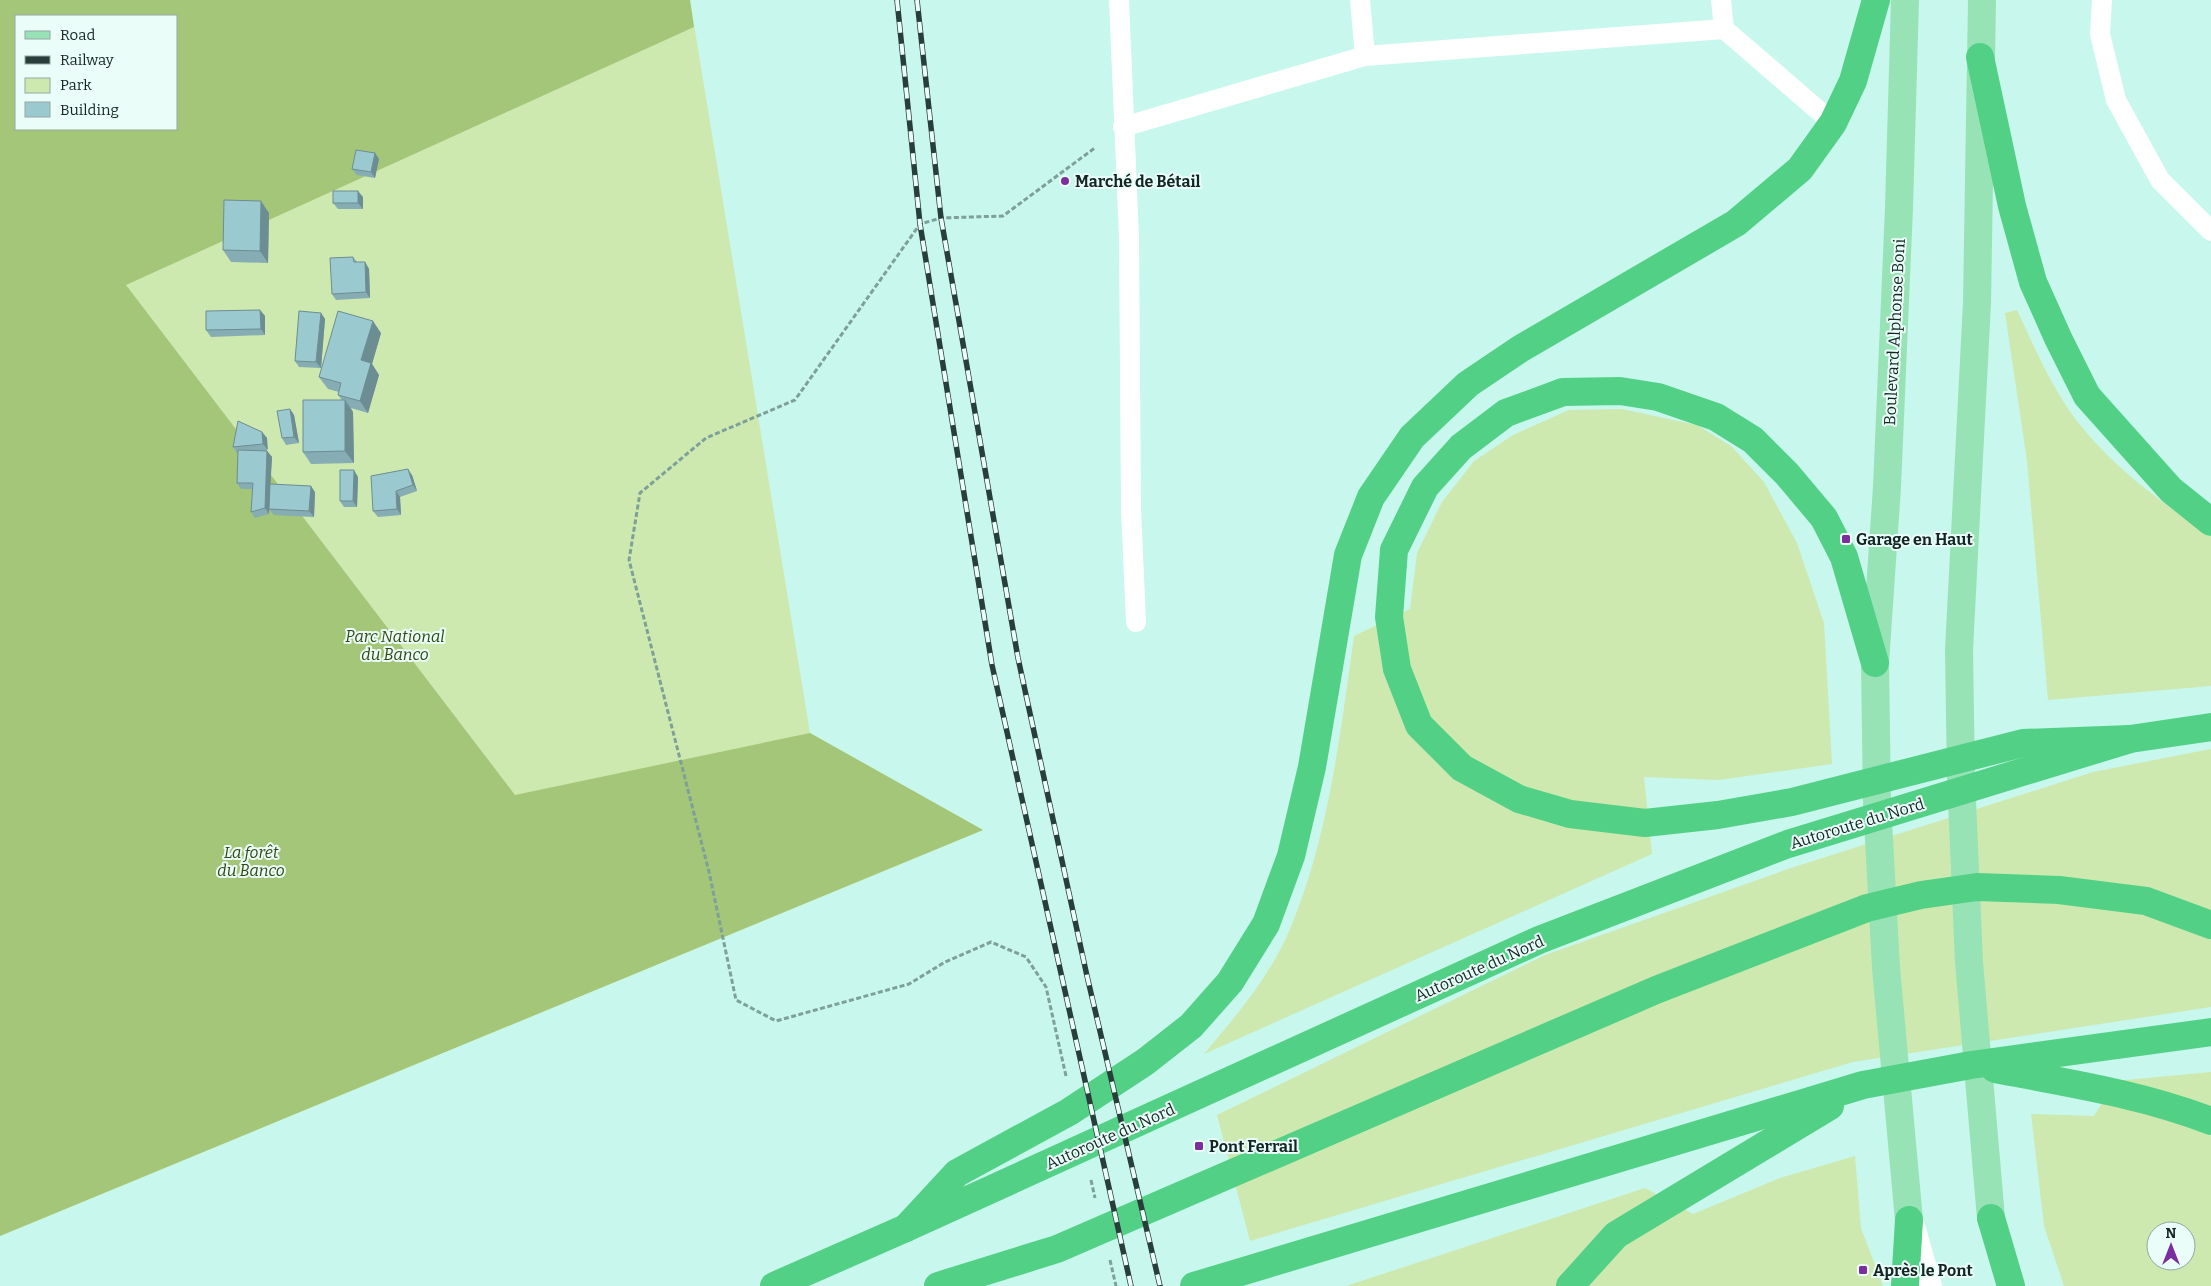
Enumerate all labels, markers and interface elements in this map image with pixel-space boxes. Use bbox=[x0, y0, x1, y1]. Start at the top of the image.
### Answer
legend bbox=[15, 15, 178, 130]
text: Road bbox=[60, 26, 95, 44]
text: Railway bbox=[60, 51, 114, 69]
text: Park bbox=[60, 76, 92, 94]
text: Building bbox=[60, 101, 119, 119]
place label: Marché de Bétail bbox=[1075, 172, 1201, 191]
marker: Marché de Bétail bbox=[1059, 175, 1071, 187]
street label: Boulevard Alphonse Boni bbox=[1880, 238, 1909, 426]
place label: Garage en Haut bbox=[1856, 530, 1973, 549]
marker: Garage en Haut bbox=[1840, 533, 1852, 545]
park label: Parc National du Banco bbox=[345, 627, 445, 664]
street label: Autoroute du Nord bbox=[1788, 794, 1927, 853]
park label: La forêt du Banco bbox=[217, 843, 285, 880]
street label: Autoroute du Nord bbox=[1412, 931, 1547, 1005]
street label: Autoroute du Nord bbox=[1043, 1099, 1178, 1173]
place label: Pont Ferrail bbox=[1209, 1137, 1298, 1156]
marker: Pont Ferrail bbox=[1193, 1140, 1205, 1152]
north arrow bbox=[2146, 1221, 2196, 1271]
text: N bbox=[2166, 1225, 2177, 1242]
place label: Après le Pont bbox=[1873, 1261, 1974, 1280]
marker: Après le Pont bbox=[1857, 1264, 1869, 1276]

